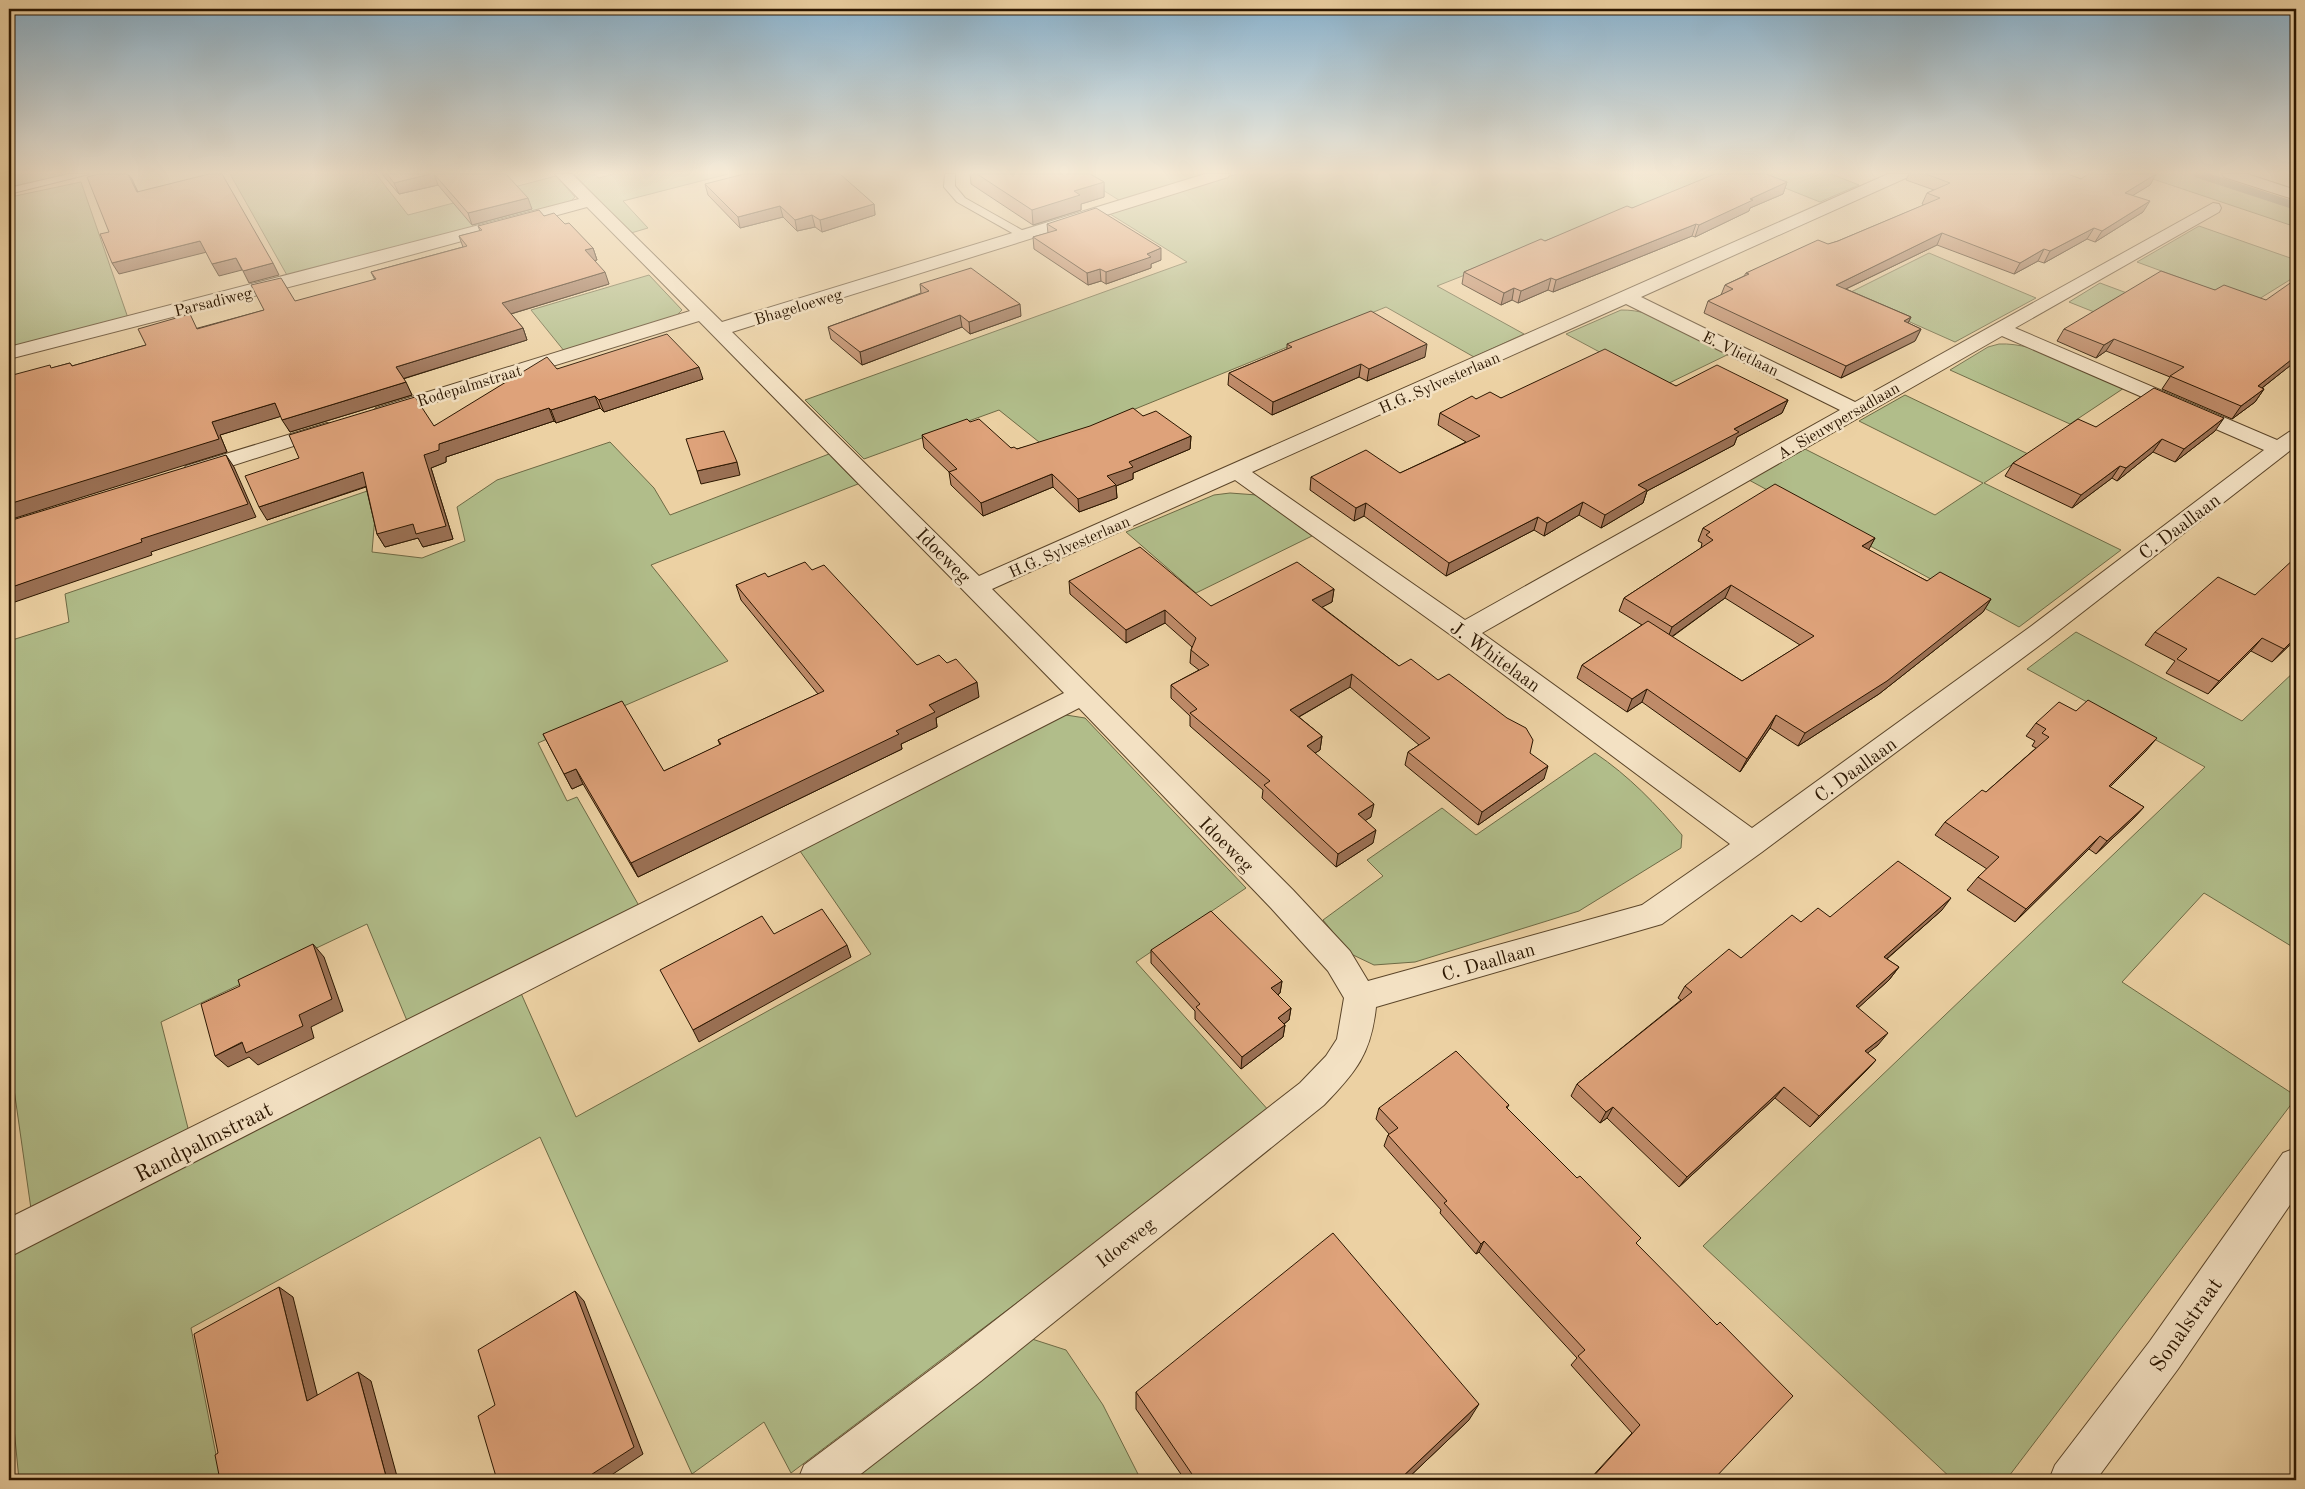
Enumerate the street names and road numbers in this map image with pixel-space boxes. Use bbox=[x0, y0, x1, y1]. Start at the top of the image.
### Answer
street label: Parsadiweg bbox=[173, 285, 254, 320]
street label: Bhageloeweg bbox=[753, 287, 845, 329]
street label: E. Vlietlaan bbox=[1699, 329, 1781, 380]
street label: H.G. Sylvesterlaan bbox=[1377, 350, 1503, 418]
street label: Rodepalmstraat bbox=[415, 363, 524, 410]
street label: A. Sieuwpersadlaan bbox=[1775, 380, 1903, 463]
street label: C. Daallaan bbox=[2136, 491, 2225, 565]
street label: H.G. Sylvesterlaan bbox=[1007, 514, 1133, 582]
street label: Idoeweg bbox=[911, 526, 974, 588]
street label: J. Whitelaan bbox=[1446, 619, 1543, 697]
street label: C. Daallaan bbox=[1812, 735, 1901, 807]
street label: Idoeweg bbox=[1194, 815, 1257, 877]
street label: C. Daallaan bbox=[1440, 941, 1538, 986]
street label: Randpalmstraat bbox=[131, 1099, 276, 1187]
street label: Idoeweg bbox=[1094, 1215, 1160, 1273]
street label: Sonalstraat bbox=[2146, 1274, 2227, 1376]

